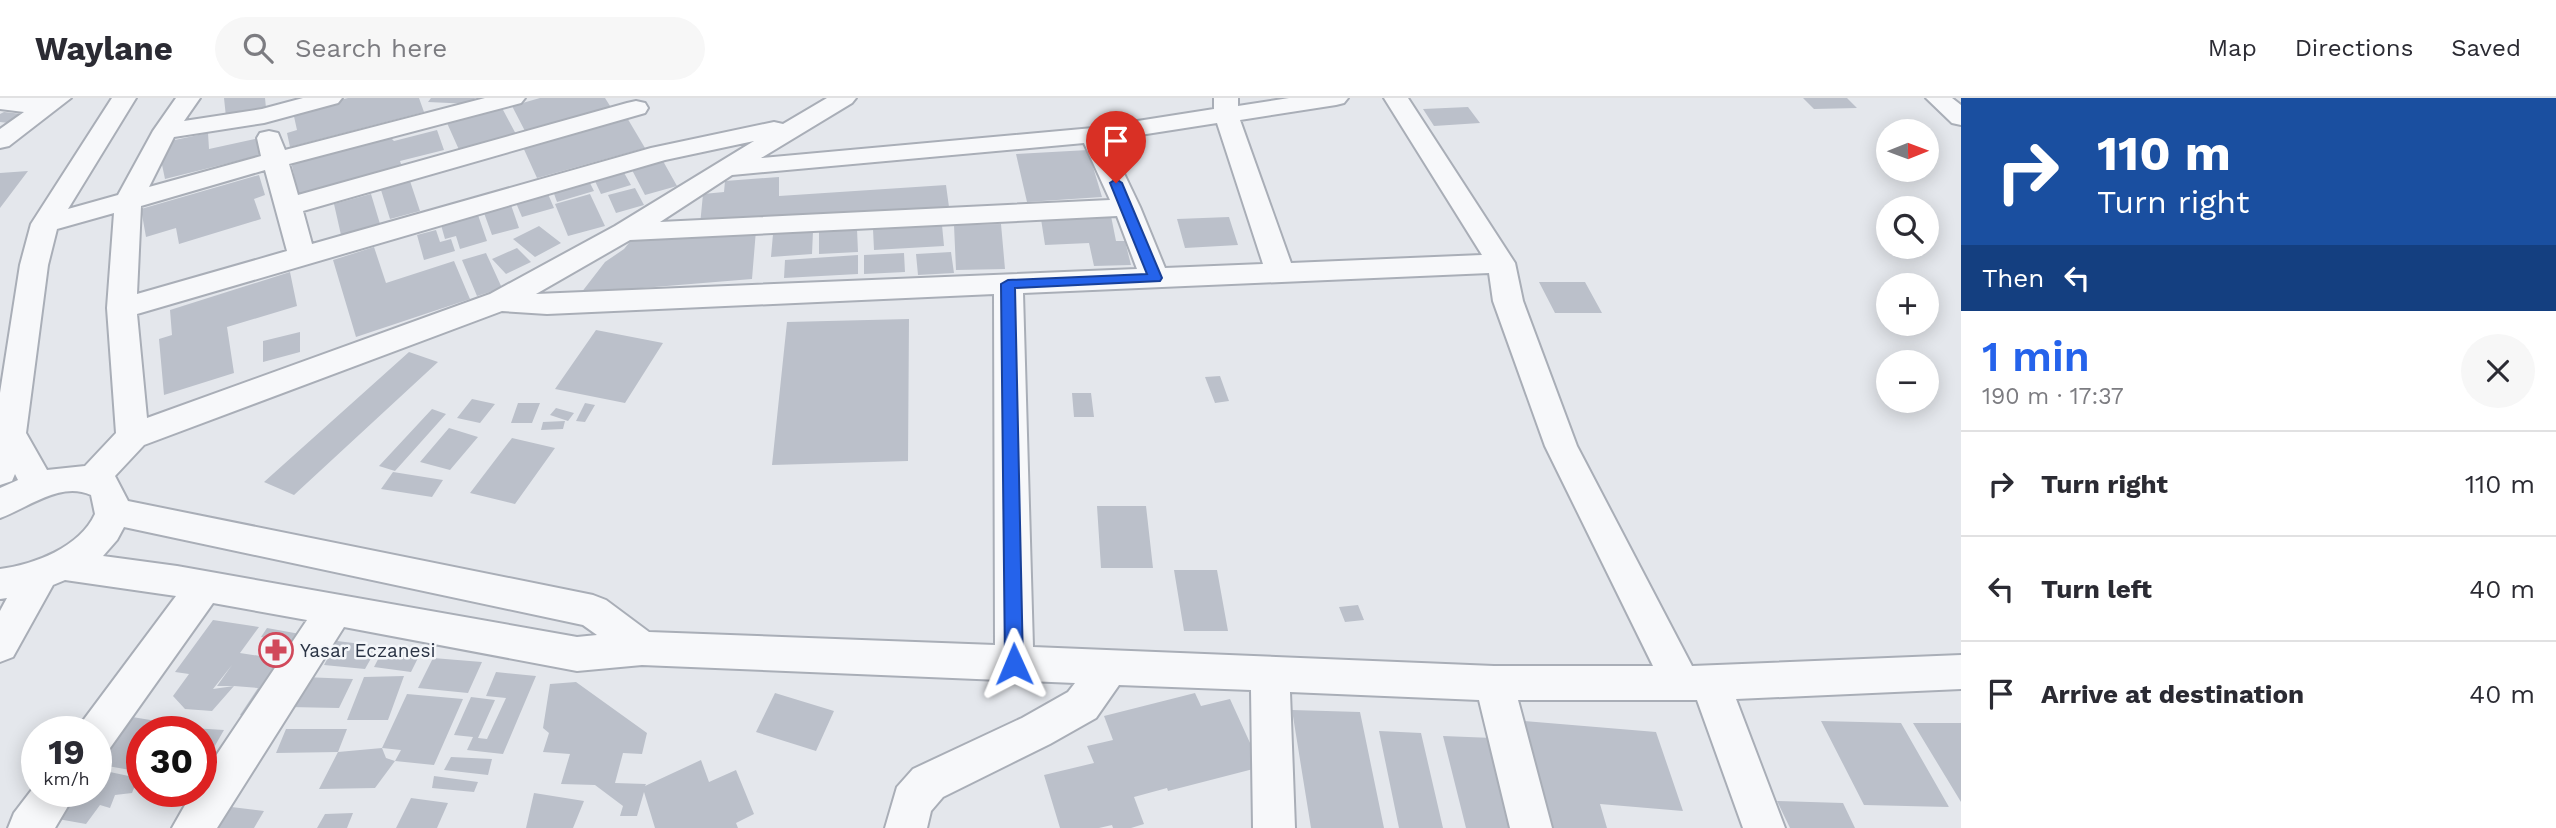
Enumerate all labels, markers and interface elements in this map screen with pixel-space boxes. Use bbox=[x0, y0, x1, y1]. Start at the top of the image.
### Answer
search box bbox=[215, 17, 705, 80]
text: Waylane bbox=[35, 29, 173, 68]
icon: search bbox=[239, 29, 277, 67]
text: Search here bbox=[295, 33, 447, 63]
text: Map bbox=[2208, 34, 2257, 62]
text: Directions bbox=[2295, 34, 2413, 62]
text: Saved bbox=[2451, 34, 2521, 62]
pin bbox=[1086, 111, 1146, 183]
north arrow bbox=[1876, 119, 1939, 182]
map controls bbox=[1876, 119, 1939, 413]
icon: arrive bbox=[1097, 122, 1135, 160]
text: 110 m bbox=[2097, 124, 2231, 182]
icon: right bbox=[1982, 126, 2073, 217]
text: Turn right bbox=[2097, 183, 2249, 221]
button: search bbox=[1876, 196, 1939, 259]
icon: left bbox=[2058, 259, 2096, 297]
text: Then bbox=[1982, 263, 2044, 293]
button: + bbox=[1876, 273, 1939, 336]
text: 1 min bbox=[1982, 332, 2090, 381]
button: close bbox=[2461, 334, 2535, 408]
button: − bbox=[1876, 350, 1939, 413]
text: 190 m · 17:37 bbox=[1982, 383, 2124, 410]
icon: right bbox=[1982, 465, 2020, 503]
text: Turn right bbox=[2041, 469, 2168, 499]
text: 110 m bbox=[2465, 469, 2535, 499]
icon: left bbox=[1982, 570, 2020, 608]
text: Turn left bbox=[2041, 574, 2152, 604]
text: 40 m bbox=[2469, 574, 2535, 604]
position arrow bbox=[977, 627, 1051, 701]
pharmacy icon: Yasar Eczanesi bbox=[257, 631, 295, 669]
place label: Yasar Eczanesi bbox=[300, 639, 436, 662]
icon: arrive bbox=[1982, 675, 2020, 713]
text: Arrive at destination bbox=[2041, 679, 2304, 709]
text: 40 m bbox=[2469, 679, 2535, 709]
speed limit sign: 30 bbox=[126, 716, 217, 807]
text: 19 bbox=[48, 731, 85, 773]
text: km/h bbox=[43, 768, 90, 789]

